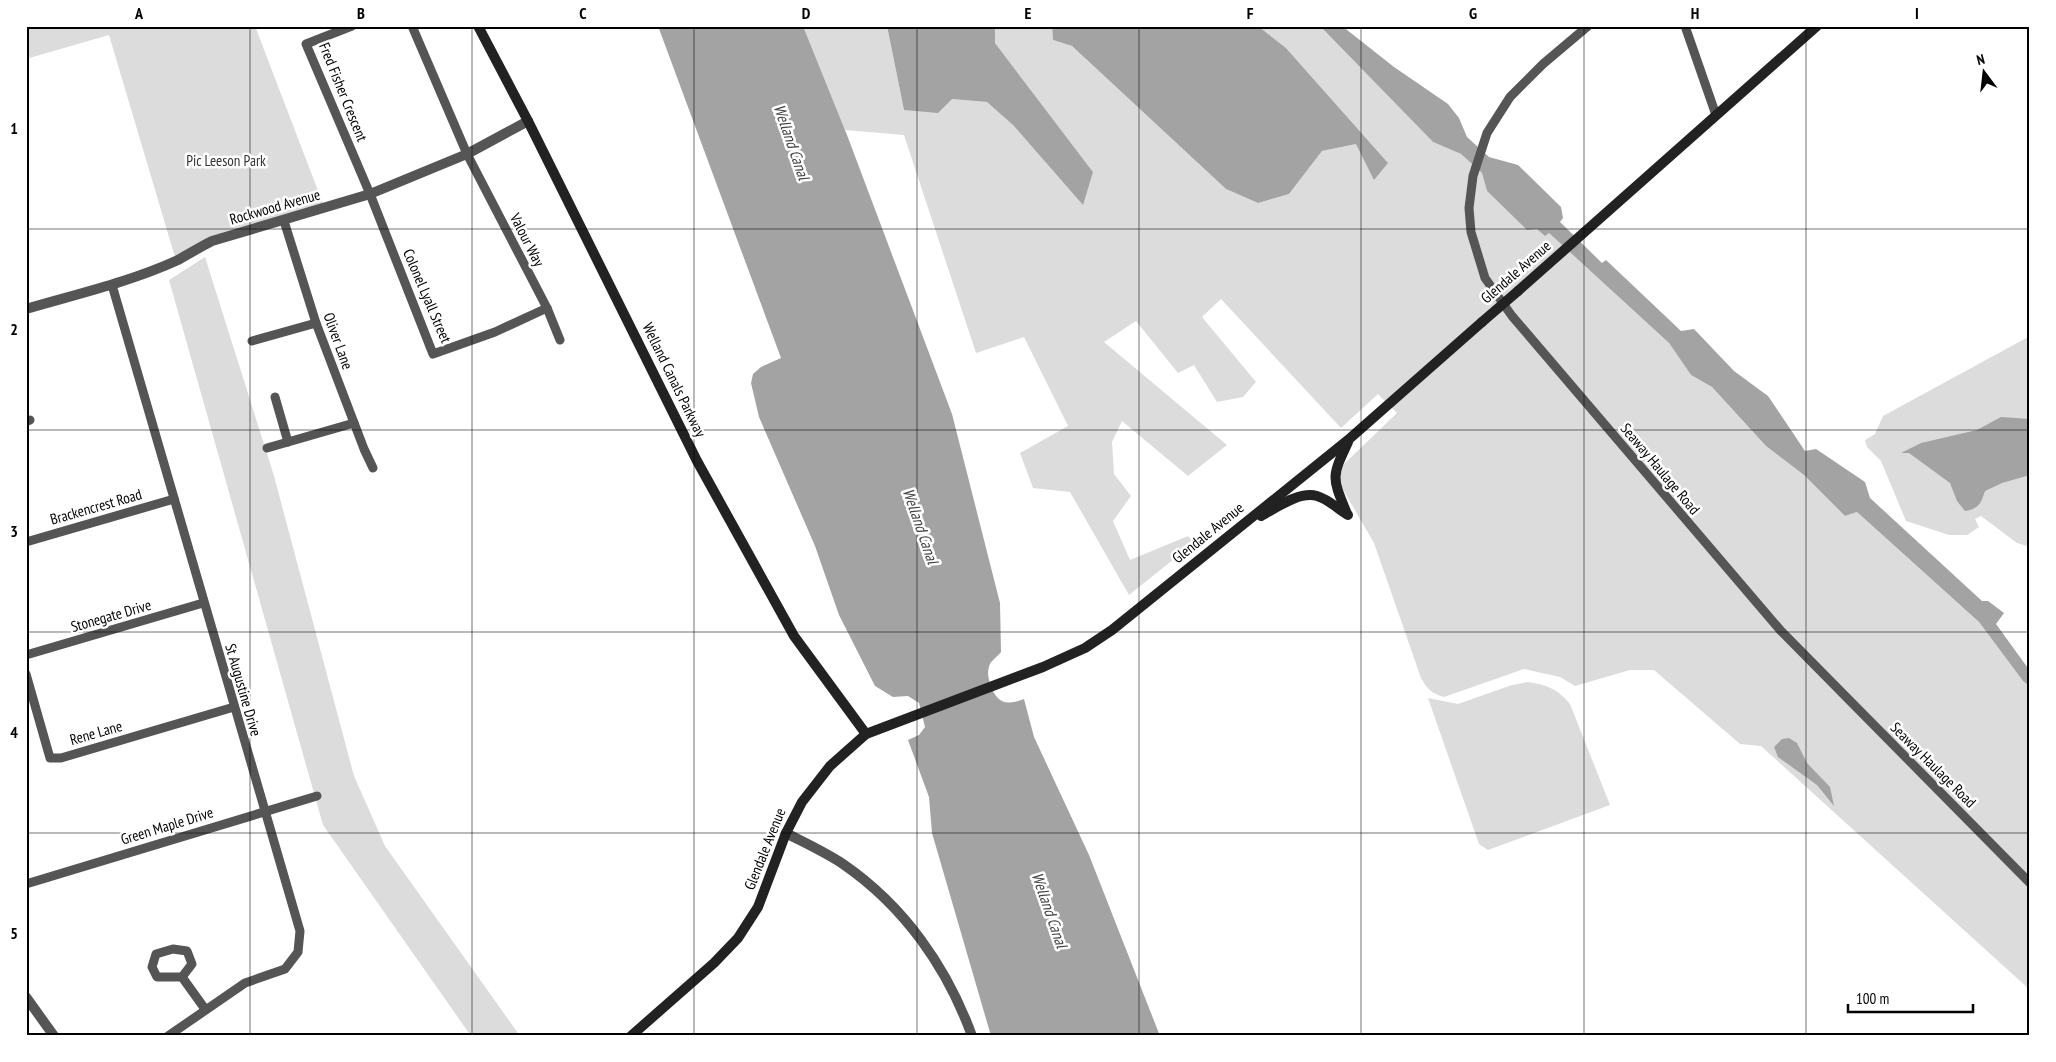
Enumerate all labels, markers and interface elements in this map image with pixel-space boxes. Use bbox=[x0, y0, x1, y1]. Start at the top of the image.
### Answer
text: A bbox=[134, 3, 144, 23]
text: B bbox=[357, 3, 365, 23]
text: C bbox=[579, 3, 587, 23]
text: D bbox=[802, 3, 811, 23]
text: E bbox=[1025, 3, 1032, 23]
text: F bbox=[1247, 3, 1254, 23]
text: G bbox=[1469, 3, 1477, 23]
text: H bbox=[1691, 3, 1699, 23]
text: I bbox=[1915, 3, 1919, 23]
street label: Fred Fisher Crescent bbox=[315, 40, 372, 144]
north arrow bbox=[1958, 48, 2008, 98]
text: N bbox=[1975, 50, 1987, 69]
water label: Welland Canal bbox=[770, 102, 815, 184]
text: 1 bbox=[10, 118, 18, 138]
park label: Pic Leeson Park bbox=[186, 151, 266, 170]
street label: Rockwood Avenue bbox=[227, 185, 322, 228]
street label: Valour Way bbox=[506, 209, 549, 270]
street label: Glendale Avenue bbox=[1477, 236, 1555, 307]
street label: Colonel Lyall Street bbox=[399, 246, 456, 346]
street label: Oliver Lane bbox=[319, 310, 358, 372]
text: 2 bbox=[10, 319, 18, 339]
street label: Welland Canals Parkway bbox=[639, 320, 710, 440]
street label: Seaway Haulage Road bbox=[1617, 419, 1704, 518]
street label: Brackencrest Road bbox=[48, 484, 144, 529]
water label: Welland Canal bbox=[899, 486, 944, 568]
street label: Glendale Avenue bbox=[1168, 498, 1247, 567]
text: 3 bbox=[10, 521, 18, 541]
street label: Stonegate Drive bbox=[69, 595, 153, 636]
street label: St Augustine Drive bbox=[221, 641, 266, 738]
street label: Rene Lane bbox=[67, 716, 124, 749]
street label: Seaway Haulage Road bbox=[1887, 718, 1980, 811]
text: 4 bbox=[10, 722, 18, 742]
street label: Green Maple Drive bbox=[118, 802, 215, 849]
street label: Glendale Avenue bbox=[740, 805, 790, 893]
water label: Welland Canal bbox=[1028, 870, 1073, 952]
text: 5 bbox=[10, 923, 18, 943]
scale bar bbox=[1848, 982, 1974, 1014]
text: 100 m bbox=[1856, 989, 1889, 1008]

